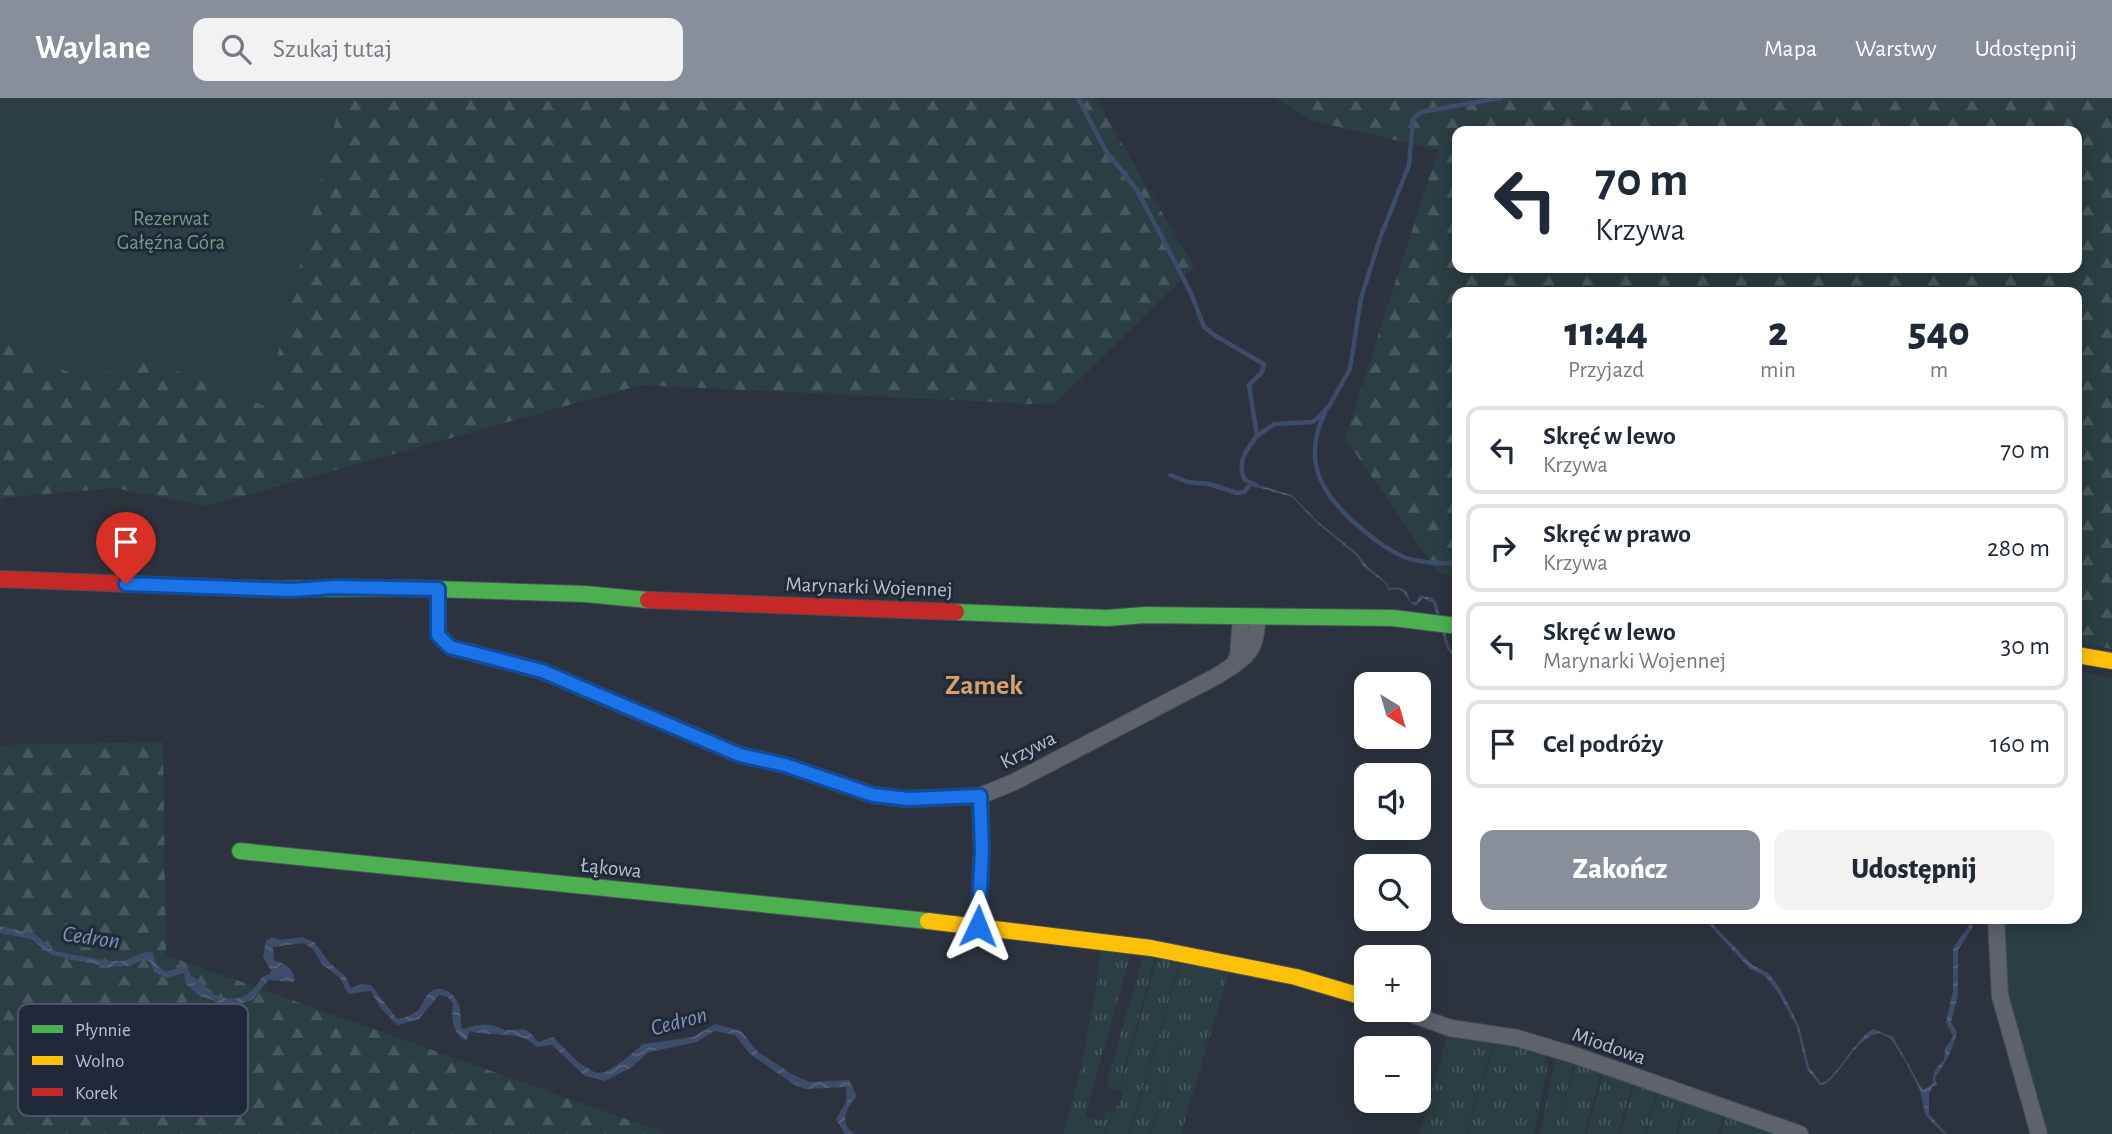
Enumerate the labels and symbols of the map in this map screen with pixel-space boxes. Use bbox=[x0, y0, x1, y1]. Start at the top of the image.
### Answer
park label: Rezerwat Gałęźna Góra bbox=[117, 208, 226, 253]
pin bbox=[96, 512, 156, 584]
street label: Marynarki Wojennej bbox=[785, 574, 953, 600]
district label: Zamek bbox=[945, 672, 1023, 700]
north arrow bbox=[1354, 672, 1432, 749]
street label: Krzywa bbox=[997, 727, 1059, 773]
street label: Łąkowa bbox=[579, 854, 643, 882]
position arrow bbox=[941, 889, 1015, 963]
water label: Cedron bbox=[61, 923, 121, 953]
water label: Cedron bbox=[648, 1003, 710, 1041]
legend bbox=[18, 1004, 248, 1116]
text: Płynnie bbox=[75, 1021, 131, 1040]
street label: Miodowa bbox=[1569, 1024, 1649, 1068]
text: Wolno bbox=[75, 1052, 124, 1071]
text: Korek bbox=[75, 1084, 118, 1103]

